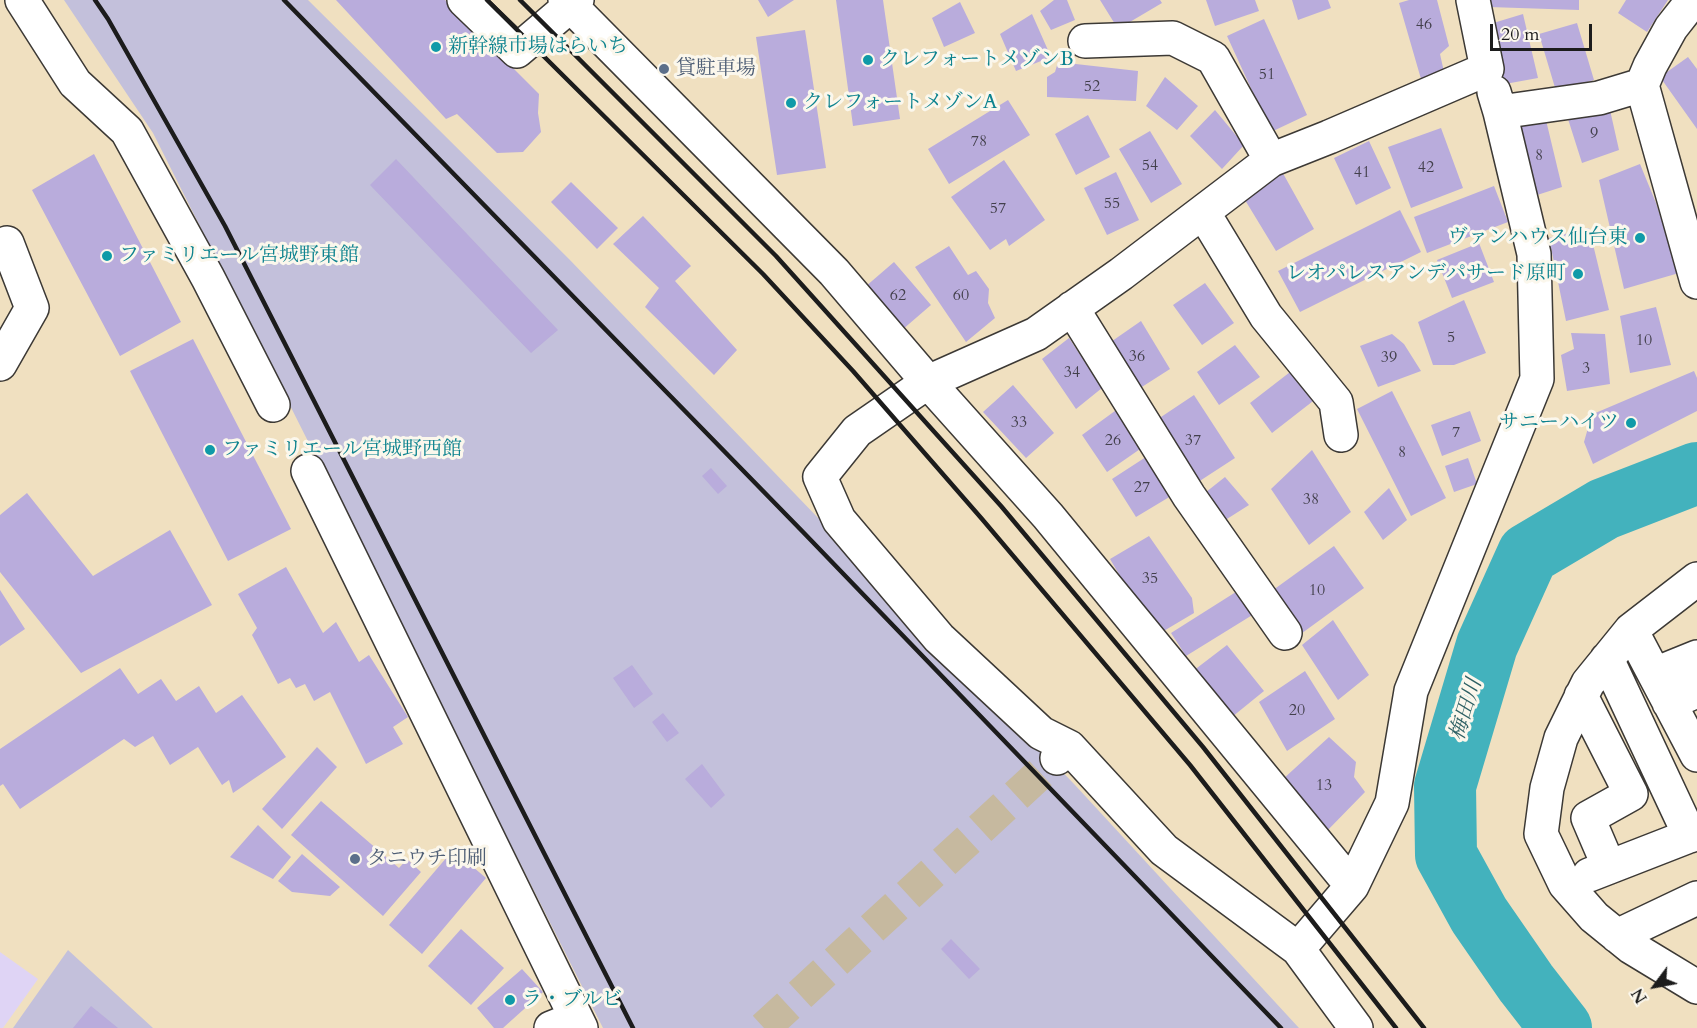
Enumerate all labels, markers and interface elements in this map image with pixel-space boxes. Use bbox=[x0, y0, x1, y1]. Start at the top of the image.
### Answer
scale bar bbox=[1493, 12, 1595, 50]
house number: 46 bbox=[1416, 15, 1432, 35]
text: 20 m bbox=[1501, 22, 1540, 47]
place label: 新幹線市場はらいち bbox=[448, 35, 628, 59]
marker: 新幹線市場はらいち bbox=[429, 40, 443, 54]
place label: クレフォートメゾンB bbox=[880, 48, 1074, 72]
marker: クレフォートメゾンB bbox=[861, 53, 875, 67]
place label: 貸駐車場 bbox=[676, 57, 756, 81]
marker: 貸駐車場 bbox=[657, 62, 671, 76]
house number: 51 bbox=[1259, 65, 1275, 85]
house number: 52 bbox=[1084, 77, 1100, 97]
place label: クレフォートメゾンA bbox=[803, 91, 997, 115]
marker: クレフォートメゾンA bbox=[784, 96, 798, 110]
house number: 9 bbox=[1590, 124, 1598, 144]
house number: 78 bbox=[971, 132, 987, 152]
house number: 8 bbox=[1535, 146, 1543, 166]
house number: 54 bbox=[1142, 156, 1158, 176]
house number: 42 bbox=[1418, 158, 1434, 178]
house number: 41 bbox=[1354, 163, 1370, 183]
house number: 55 bbox=[1104, 194, 1120, 214]
house number: 57 bbox=[990, 199, 1006, 219]
place label: ヴァンハウス仙台東 bbox=[1448, 226, 1628, 250]
marker: ヴァンハウス仙台東 bbox=[1633, 231, 1647, 245]
place label: ファミリエール宮城野東館 bbox=[119, 244, 359, 268]
marker: ファミリエール宮城野東館 bbox=[100, 249, 114, 263]
place label: レオパレスアンデパサード原町 bbox=[1286, 262, 1566, 286]
marker: レオパレスアンデパサード原町 bbox=[1571, 267, 1585, 281]
house number: 62 bbox=[890, 286, 906, 306]
house number: 60 bbox=[953, 286, 969, 306]
house number: 5 bbox=[1447, 328, 1455, 348]
house number: 10 bbox=[1636, 331, 1652, 351]
house number: 36 bbox=[1129, 347, 1145, 367]
house number: 39 bbox=[1381, 348, 1397, 368]
house number: 3 bbox=[1582, 359, 1590, 379]
house number: 34 bbox=[1064, 363, 1080, 383]
place label: サニーハイツ bbox=[1499, 411, 1619, 435]
house number: 33 bbox=[1011, 413, 1027, 433]
marker: サニーハイツ bbox=[1624, 416, 1638, 430]
house number: 7 bbox=[1452, 423, 1460, 443]
house number: 26 bbox=[1105, 431, 1121, 451]
house number: 37 bbox=[1185, 431, 1201, 451]
place label: ファミリエール宮城野西館 bbox=[222, 438, 462, 462]
marker: ファミリエール宮城野西館 bbox=[203, 443, 217, 457]
house number: 8 bbox=[1398, 443, 1406, 463]
house number: 27 bbox=[1134, 478, 1150, 498]
house number: 38 bbox=[1303, 490, 1319, 510]
house number: 35 bbox=[1142, 569, 1158, 589]
house number: 10 bbox=[1309, 581, 1325, 601]
water label: 梅田川 bbox=[1446, 676, 1488, 744]
house number: 20 bbox=[1289, 701, 1305, 721]
house number: 13 bbox=[1316, 776, 1332, 796]
place label: タニウチ印刷 bbox=[367, 847, 487, 871]
marker: タニウチ印刷 bbox=[348, 852, 362, 866]
north arrow bbox=[1625, 956, 1685, 1016]
text: N bbox=[1627, 984, 1653, 1007]
place label: ラ・ブルビ bbox=[522, 988, 622, 1012]
marker: ラ・ブルビ bbox=[503, 993, 517, 1007]

